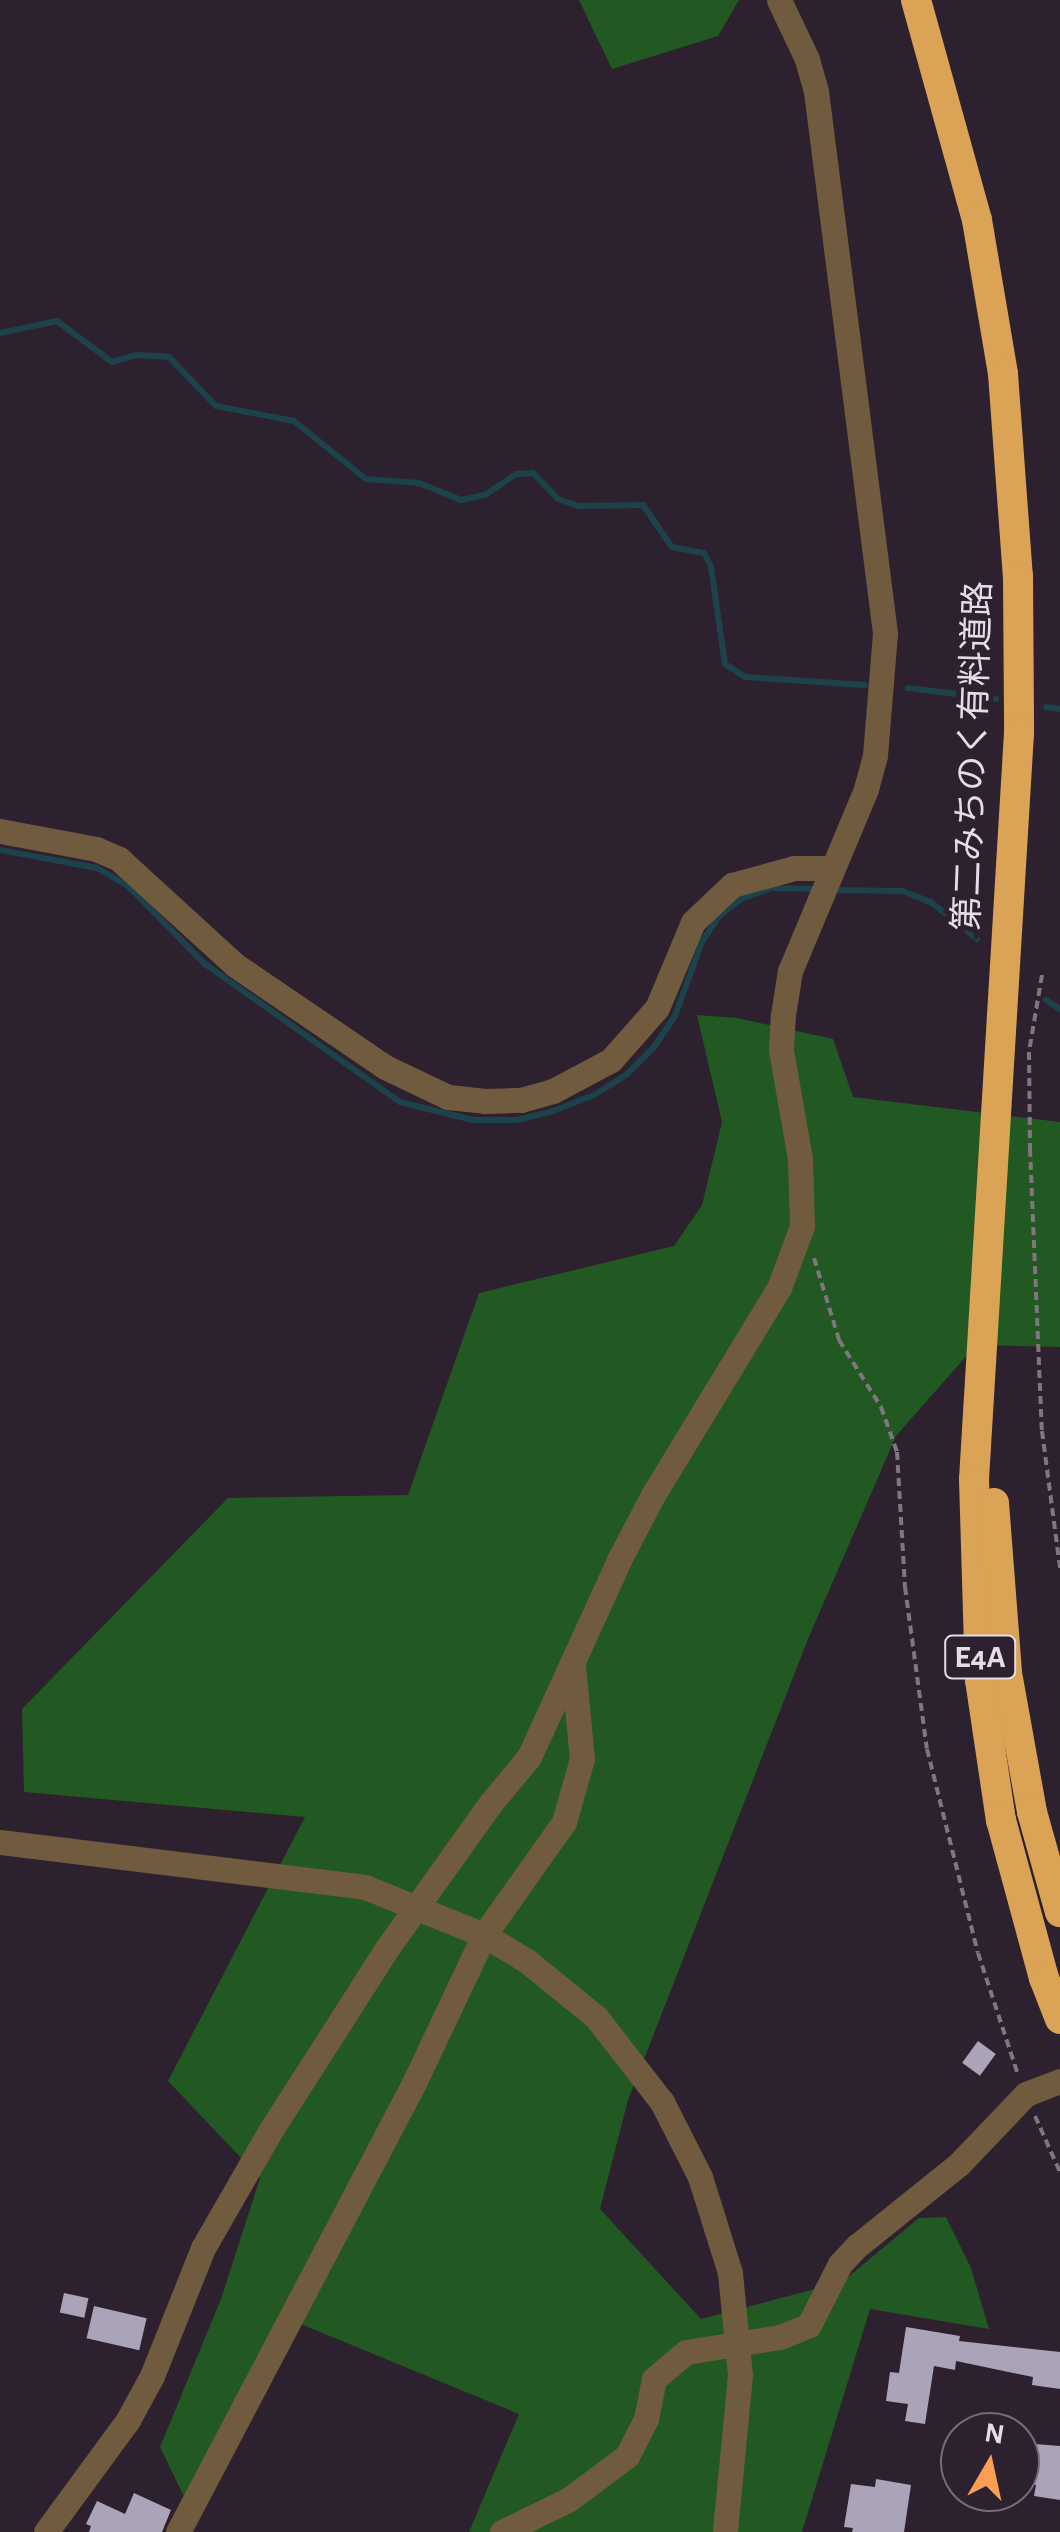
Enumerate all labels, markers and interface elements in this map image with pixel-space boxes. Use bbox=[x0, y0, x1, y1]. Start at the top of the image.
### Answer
street label: 第二みちのく有料道路 bbox=[947, 580, 1001, 932]
road number: E4A bbox=[942, 1630, 1018, 1684]
north arrow bbox=[940, 2412, 1040, 2512]
text: N bbox=[983, 2419, 1006, 2450]

